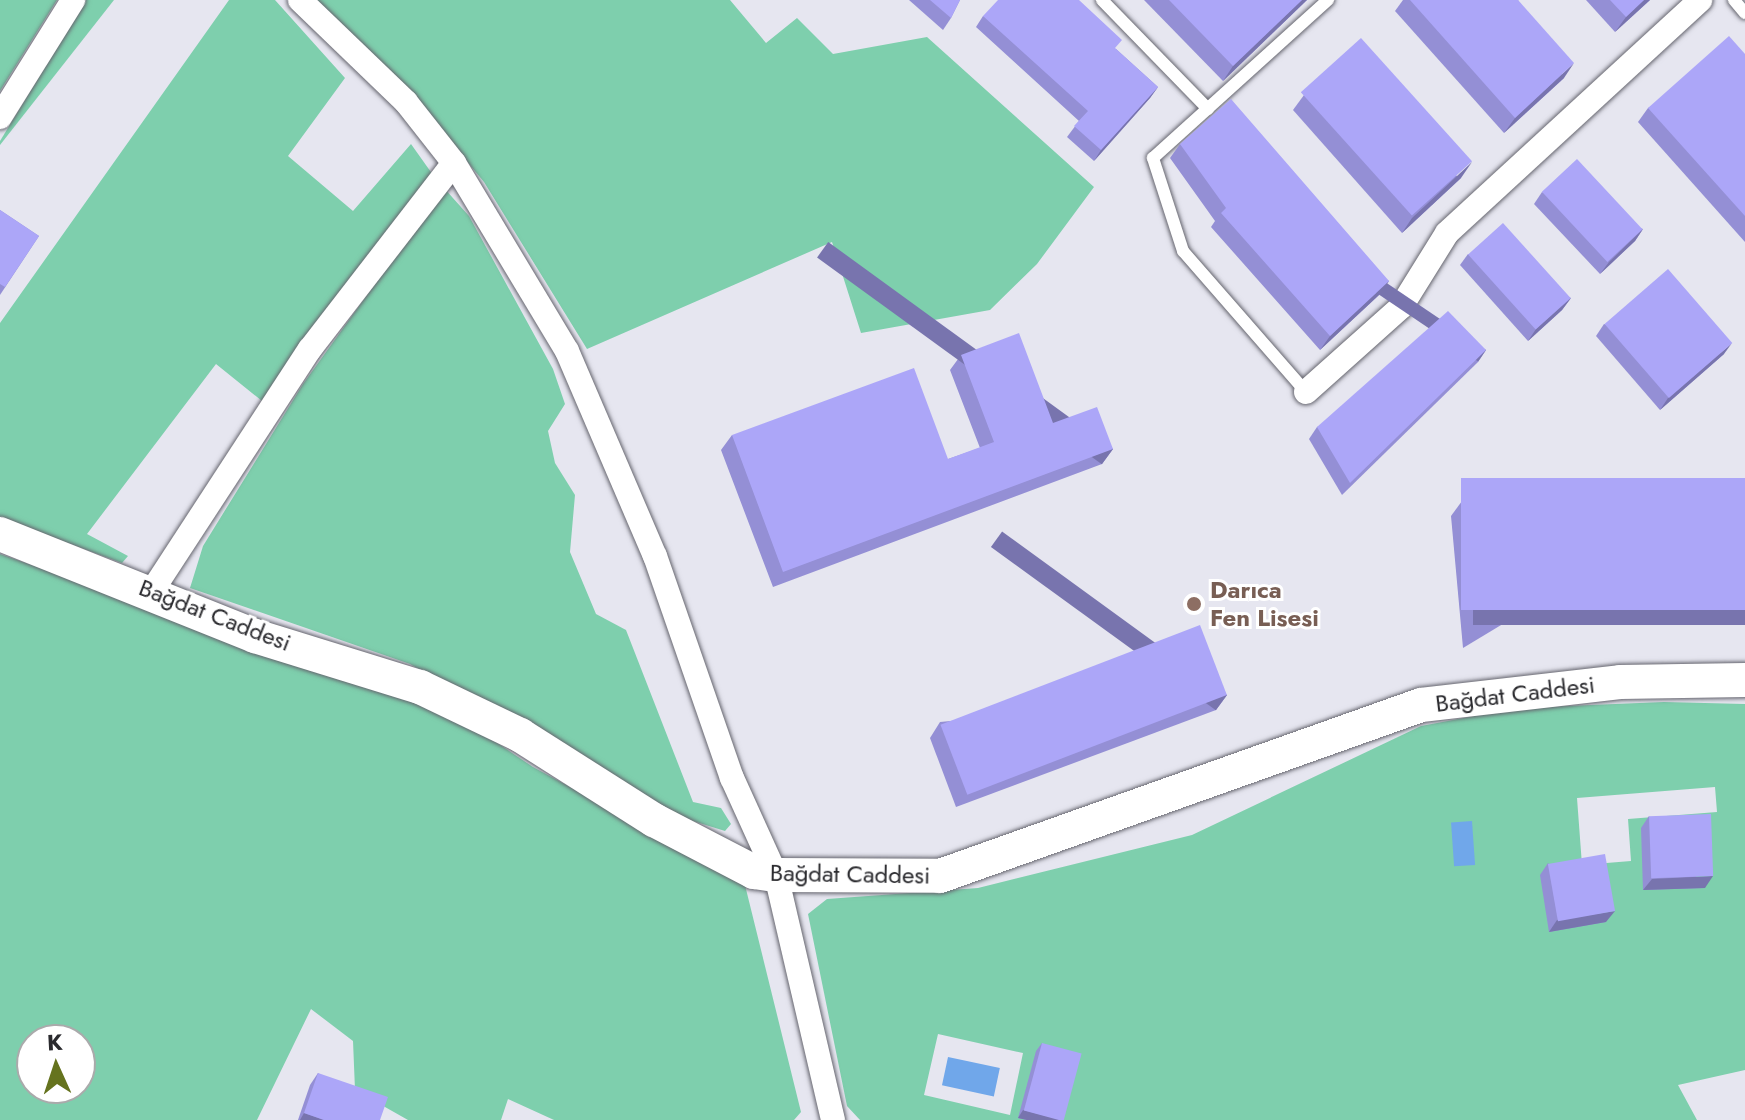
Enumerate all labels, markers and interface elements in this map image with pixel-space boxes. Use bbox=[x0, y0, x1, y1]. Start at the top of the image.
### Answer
street label: Bağdat Caddesi bbox=[135, 573, 295, 657]
place label: Darıca Fen Lisesi bbox=[1210, 576, 1319, 632]
marker: Darıca Fen Lisesi bbox=[1185, 595, 1203, 613]
street label: Bağdat Caddesi bbox=[1434, 670, 1596, 718]
street label: Bağdat Caddesi bbox=[770, 858, 930, 890]
north arrow bbox=[16, 1024, 96, 1104]
text: K bbox=[46, 1026, 63, 1058]

